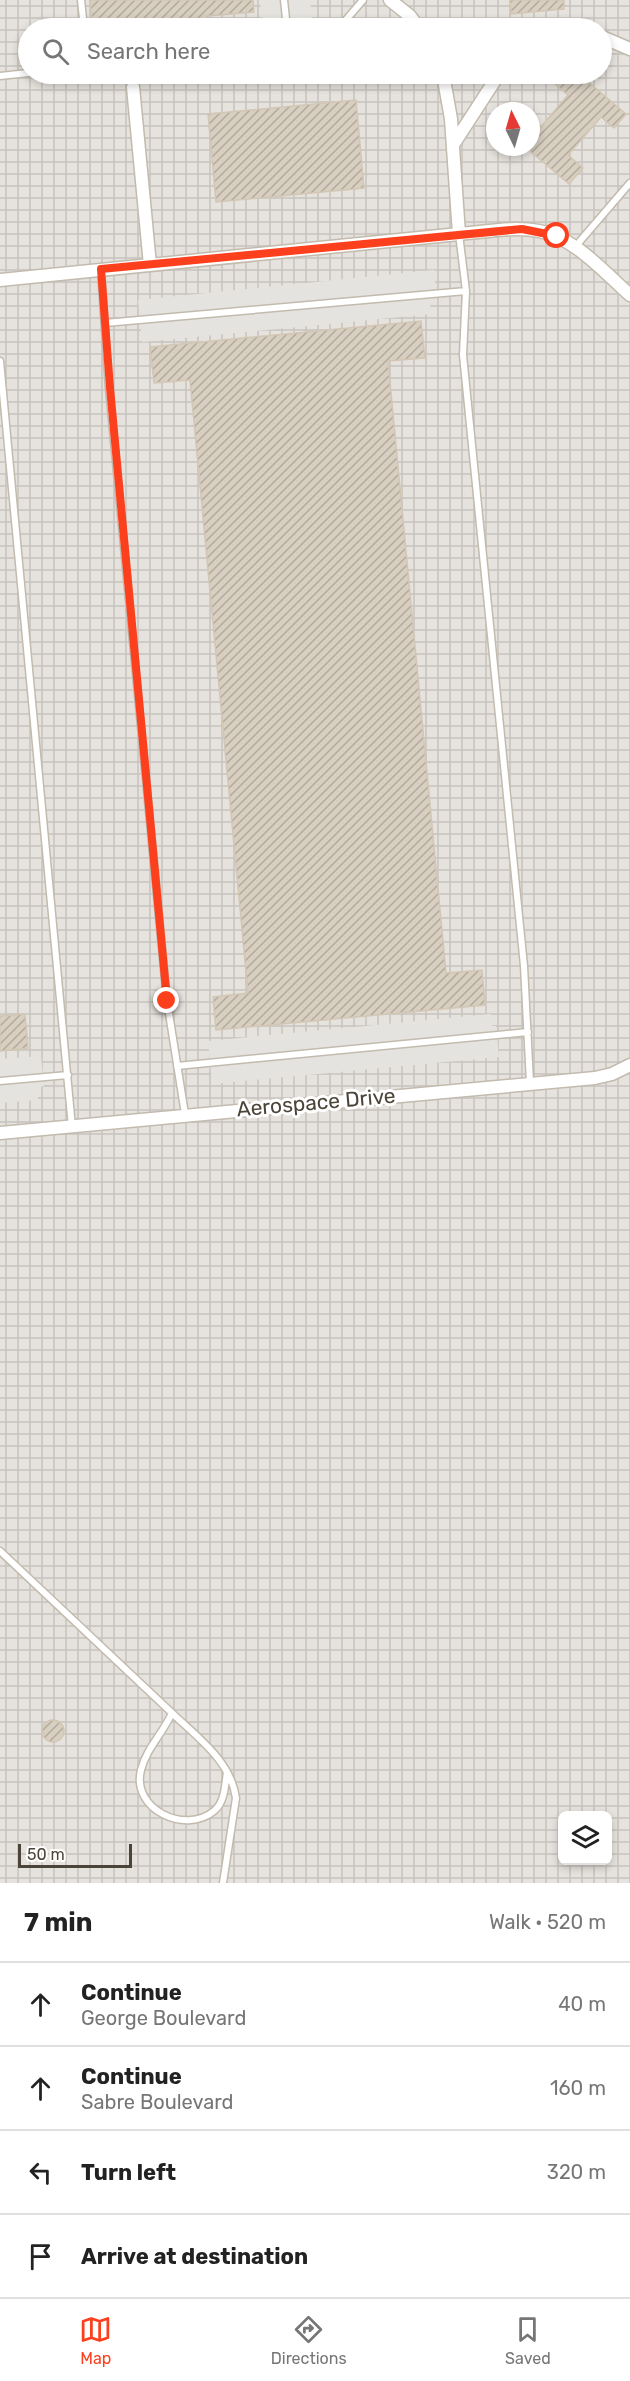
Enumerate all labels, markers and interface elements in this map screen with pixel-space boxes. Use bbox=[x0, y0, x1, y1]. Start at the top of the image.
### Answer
search box bbox=[18, 18, 612, 84]
icon: search bbox=[39, 35, 72, 68]
text: Search here bbox=[87, 38, 210, 65]
north arrow bbox=[486, 102, 540, 156]
route start bbox=[543, 222, 569, 248]
route end bbox=[153, 987, 179, 1013]
street label: Aerospace Drive bbox=[236, 1083, 396, 1121]
map controls bbox=[558, 1811, 612, 1865]
button: layers bbox=[558, 1811, 612, 1865]
scale bar bbox=[18, 1841, 132, 1868]
text: 50 m bbox=[27, 1845, 65, 1864]
text: 7 min bbox=[24, 1907, 92, 1938]
text: Walk · 520 m bbox=[489, 1910, 606, 1934]
text: Continue bbox=[81, 1979, 182, 2006]
icon: ahead bbox=[24, 1988, 57, 2021]
text: 40 m bbox=[558, 1992, 606, 2016]
text: George Boulevard bbox=[81, 2006, 246, 2030]
text: Continue bbox=[81, 2063, 182, 2090]
icon: ahead bbox=[24, 2072, 57, 2105]
text: 160 m bbox=[550, 2076, 606, 2100]
text: Sabre Boulevard bbox=[81, 2090, 233, 2114]
icon: left bbox=[24, 2156, 57, 2189]
text: Turn left bbox=[81, 2159, 176, 2186]
text: 320 m bbox=[547, 2160, 606, 2184]
icon: arrive bbox=[24, 2240, 57, 2273]
text: Arrive at destination bbox=[81, 2243, 308, 2270]
tab: Map bbox=[79, 2313, 112, 2368]
tab: Directions bbox=[271, 2313, 347, 2368]
tab: Saved bbox=[505, 2313, 551, 2368]

